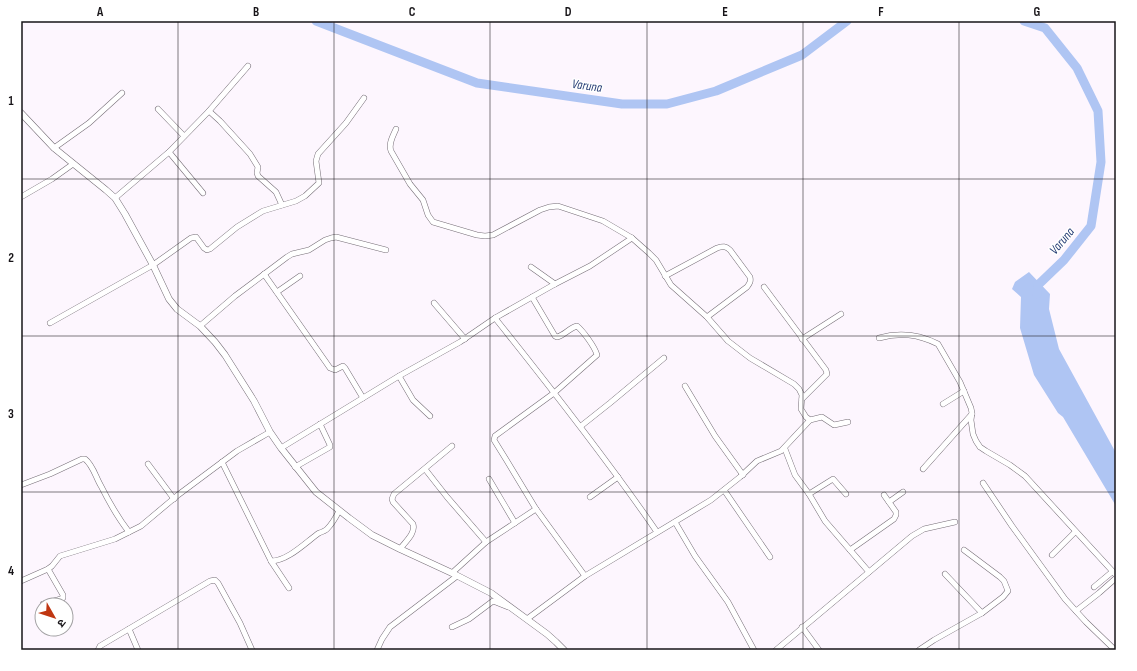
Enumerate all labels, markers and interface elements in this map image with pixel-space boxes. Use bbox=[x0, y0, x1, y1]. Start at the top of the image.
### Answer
text: A bbox=[96, 4, 104, 20]
text: B bbox=[253, 4, 259, 20]
text: C bbox=[409, 4, 416, 20]
text: D bbox=[565, 4, 572, 20]
text: E bbox=[722, 4, 728, 20]
text: F bbox=[878, 4, 884, 20]
text: G bbox=[1034, 4, 1041, 20]
water label: Varuna bbox=[571, 76, 604, 96]
text: 1 bbox=[8, 93, 14, 109]
water label: Varuna bbox=[1046, 224, 1078, 258]
text: 2 bbox=[8, 250, 14, 266]
text: 3 bbox=[8, 406, 14, 422]
text: 4 bbox=[8, 563, 14, 579]
north arrow bbox=[34, 597, 74, 637]
text: उ bbox=[54, 616, 68, 630]

